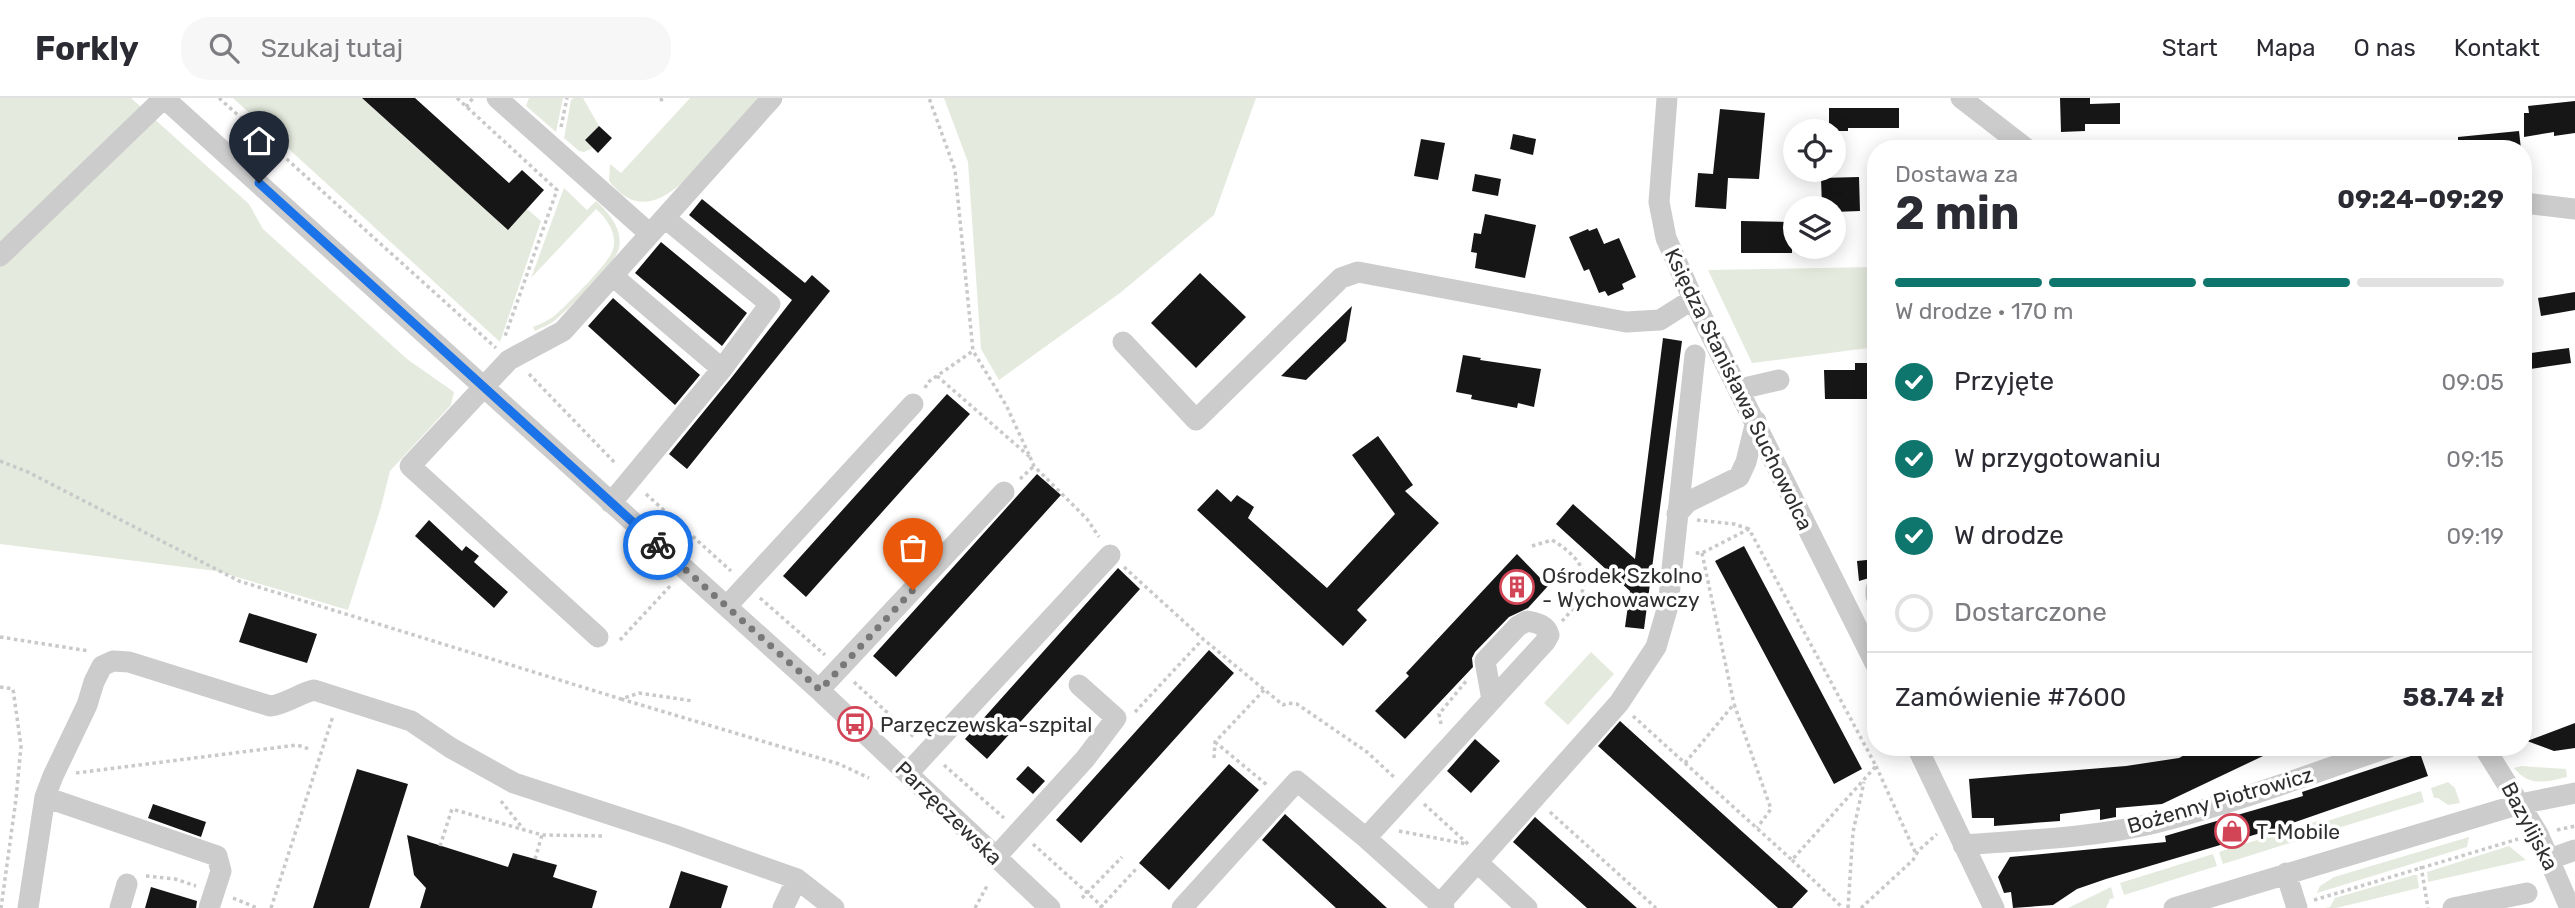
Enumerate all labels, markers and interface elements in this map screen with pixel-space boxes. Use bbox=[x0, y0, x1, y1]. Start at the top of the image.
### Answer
search box bbox=[181, 17, 671, 80]
text: Forkly bbox=[35, 29, 139, 68]
icon: search bbox=[205, 29, 243, 67]
text: Szukaj tutaj bbox=[261, 33, 403, 64]
text: Start bbox=[2162, 34, 2218, 62]
text: Mapa bbox=[2256, 34, 2316, 62]
text: O nas bbox=[2354, 34, 2416, 62]
text: Kontakt bbox=[2454, 34, 2540, 62]
pin bbox=[229, 111, 289, 183]
map controls bbox=[1783, 119, 1846, 259]
button: locate bbox=[1783, 119, 1846, 182]
icon: home bbox=[240, 122, 278, 160]
text: Dostawa za bbox=[1895, 160, 2018, 188]
text: 09:24–09:29 bbox=[2337, 184, 2504, 215]
text: 2 min bbox=[1895, 186, 2020, 241]
button: layers bbox=[1783, 196, 1846, 259]
street label: Księdza Stanisława Suchowolca bbox=[1660, 244, 1818, 534]
text: W drodze · 170 m bbox=[1895, 297, 2073, 325]
icon: check bbox=[1895, 363, 1933, 401]
text: Przyjęte bbox=[1954, 366, 2054, 397]
text: 09:05 bbox=[2442, 368, 2504, 396]
icon: check bbox=[1895, 440, 1933, 478]
text: W przygotowaniu bbox=[1954, 443, 2161, 474]
text: 09:15 bbox=[2446, 445, 2504, 473]
courier bbox=[623, 510, 693, 580]
icon: check bbox=[1895, 517, 1933, 555]
pin bbox=[883, 518, 943, 590]
text: W drodze bbox=[1954, 520, 2064, 551]
text: 09:19 bbox=[2446, 522, 2504, 550]
icon: bike bbox=[639, 526, 677, 564]
icon: bag bbox=[894, 529, 932, 567]
place label: Ośrodek Szkolno - Wychowawczy bbox=[1542, 563, 1703, 612]
building icon: Ośrodek Szkolno - Wychowawczy bbox=[1498, 568, 1536, 606]
text: Dostarczone bbox=[1954, 597, 2107, 628]
text: Zamówienie #7600 bbox=[1895, 682, 2126, 713]
text: 58.74 zł bbox=[2402, 682, 2504, 713]
bus stop icon: Parzęczewska-szpital bbox=[836, 705, 874, 743]
place label: Parzęczewska-szpital bbox=[880, 712, 1092, 737]
street label: Parzęczewska bbox=[891, 756, 1007, 870]
street label: Bożenny Piotrowicz bbox=[2124, 762, 2316, 838]
street label: Bazylijska bbox=[2496, 778, 2564, 874]
shop icon: T-Mobile bbox=[2213, 812, 2251, 850]
place label: T-Mobile bbox=[2256, 819, 2340, 844]

